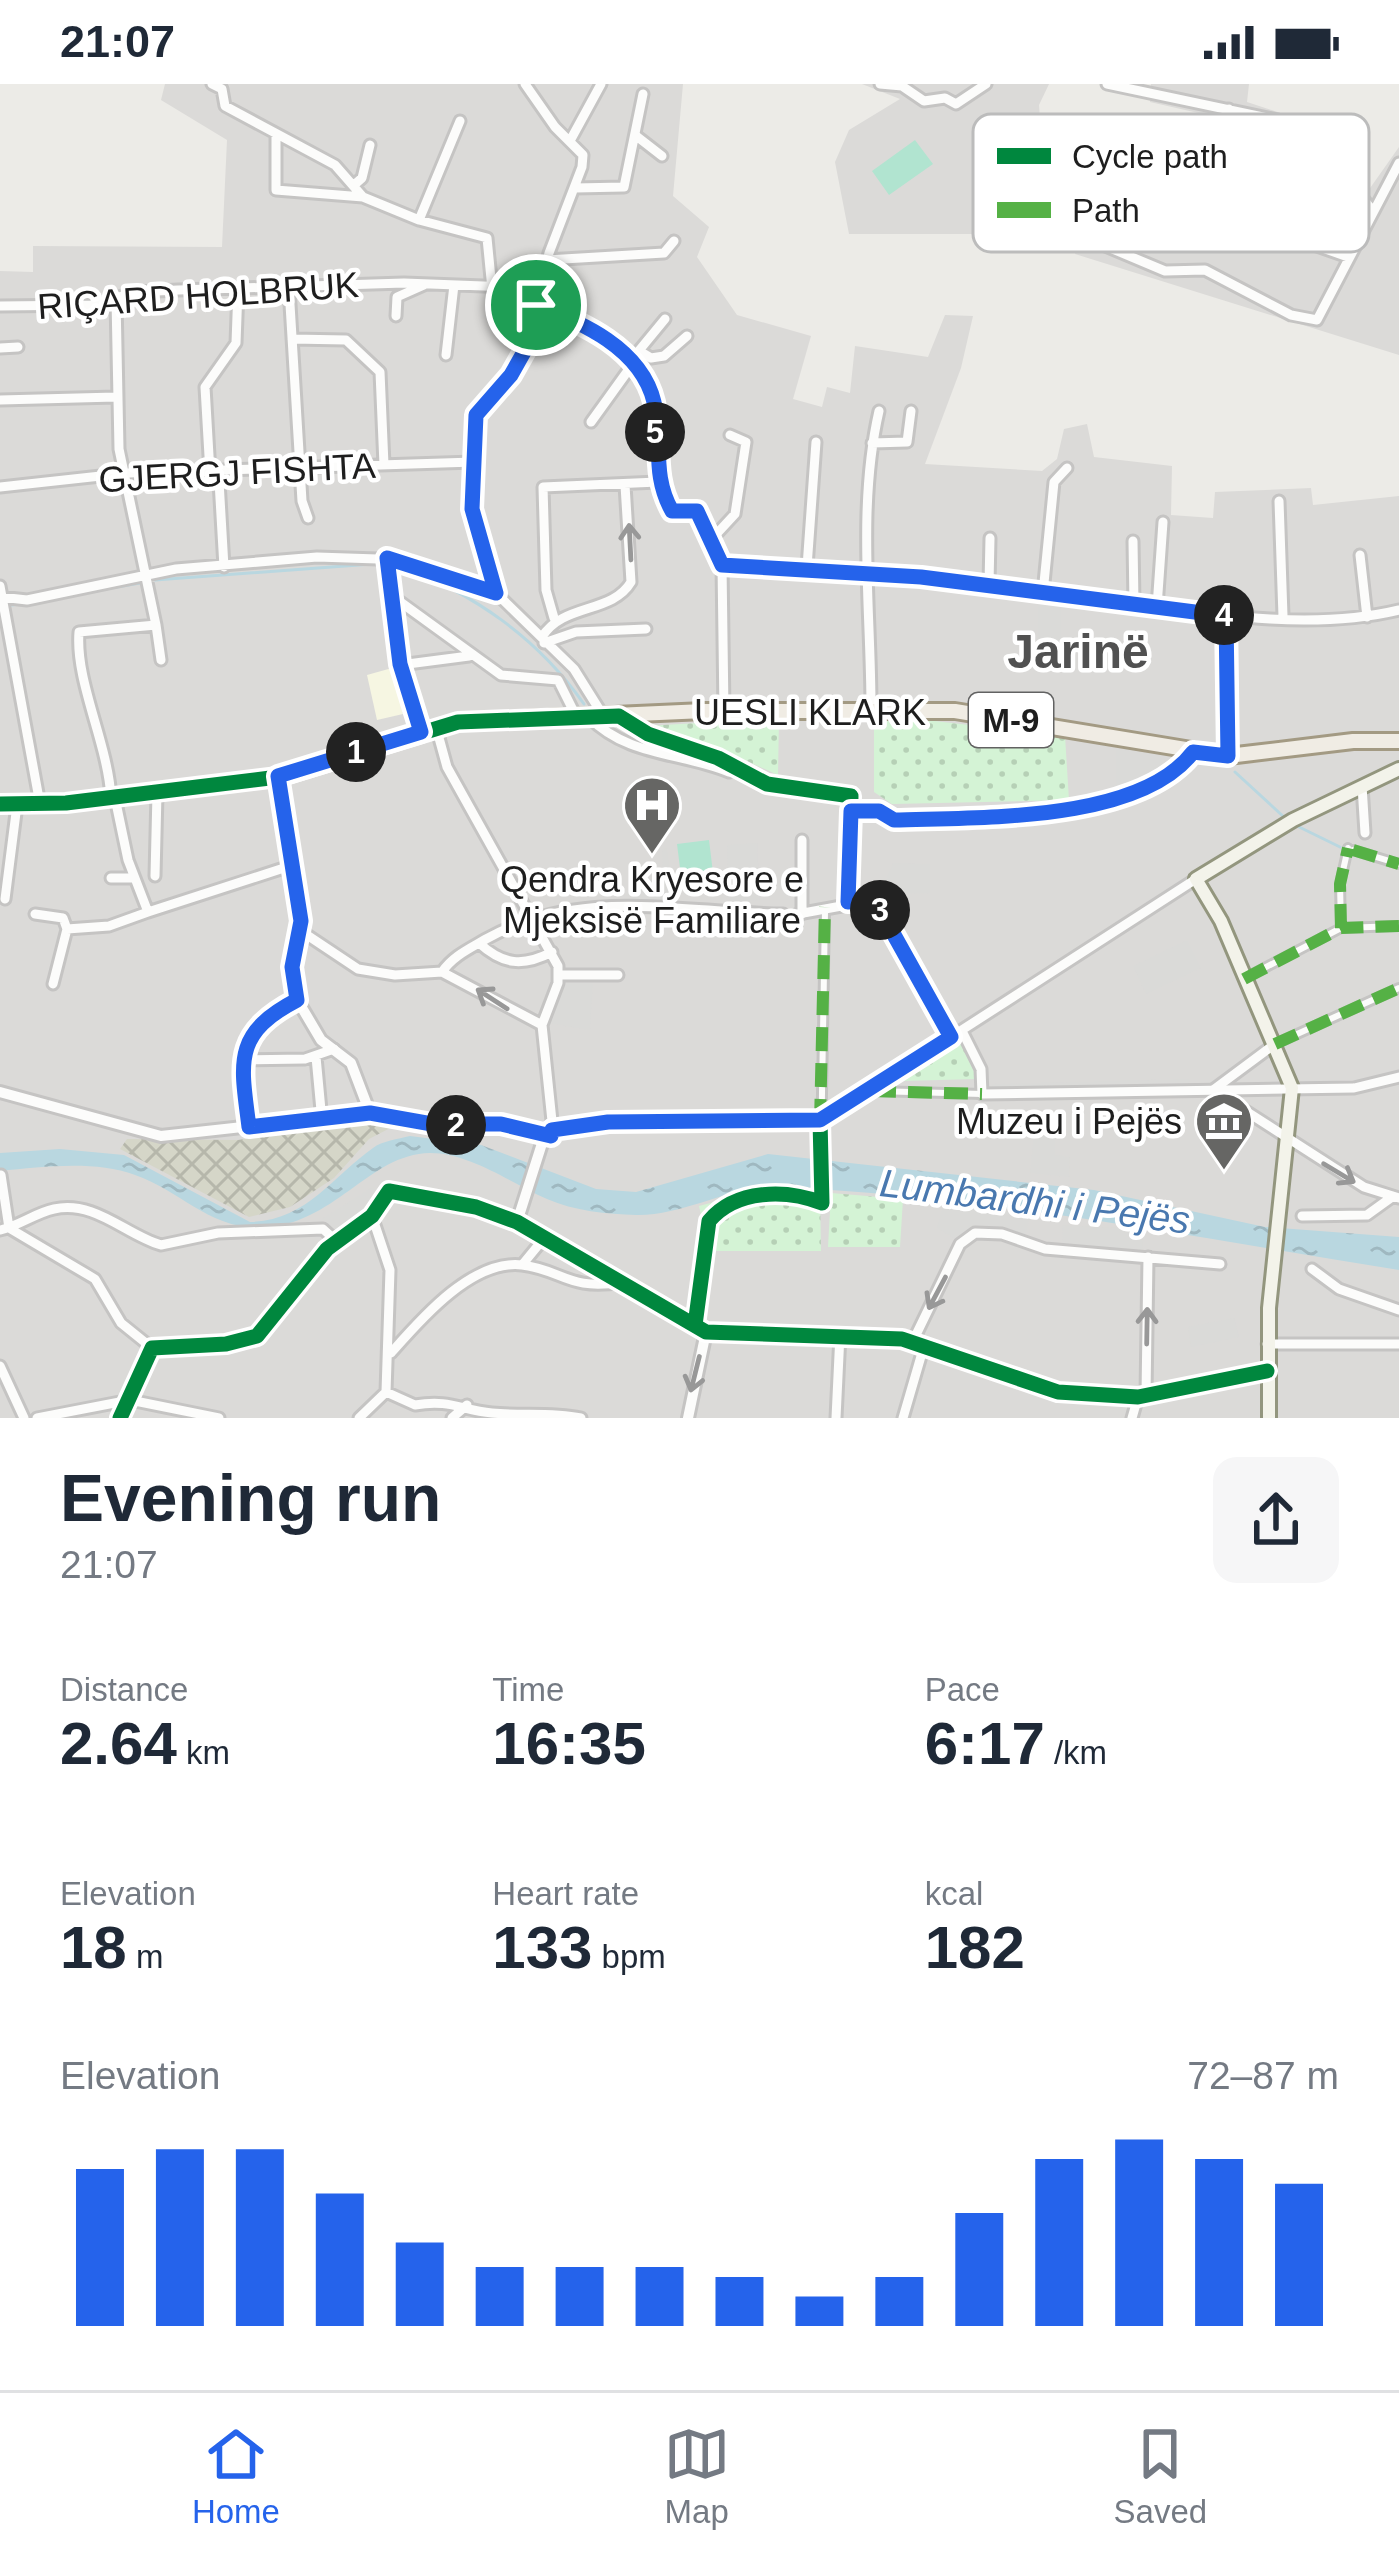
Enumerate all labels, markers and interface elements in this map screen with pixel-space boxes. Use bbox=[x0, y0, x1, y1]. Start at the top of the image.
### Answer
text: 21:07 bbox=[60, 16, 175, 67]
legend bbox=[973, 114, 1369, 252]
text: Cycle path bbox=[1072, 138, 1228, 175]
text: Path bbox=[1072, 192, 1140, 229]
pin bbox=[485, 254, 587, 356]
street label: RIÇARD HOLBRUK bbox=[36, 264, 360, 327]
icon: arrive bbox=[503, 272, 569, 338]
pin: 5 bbox=[625, 402, 685, 462]
text: 5 bbox=[646, 413, 664, 450]
street label: GJERGJ FISHTA bbox=[97, 445, 377, 500]
one-way arrow bbox=[618, 523, 641, 562]
pin: 4 bbox=[1194, 585, 1254, 645]
text: 4 bbox=[1215, 596, 1233, 633]
district label: Jarinë bbox=[1007, 625, 1149, 678]
street label: UESLI KLARK bbox=[694, 692, 926, 733]
road number: M-9 bbox=[969, 693, 1053, 747]
pin: 1 bbox=[326, 722, 386, 782]
text: 1 bbox=[347, 733, 365, 770]
hospital icon: Qendra Kryesore e Mjeksisë Familiare bbox=[621, 774, 683, 856]
place label: Qendra Kryesore e Mjeksisë Familiare bbox=[500, 859, 804, 941]
pin: 3 bbox=[850, 880, 910, 940]
text: 3 bbox=[871, 891, 889, 928]
one-way arrow bbox=[476, 986, 510, 1011]
museum icon: Muzeu i Pejës bbox=[1193, 1090, 1255, 1172]
pin: 2 bbox=[426, 1095, 486, 1155]
place label: Muzeu i Pejës bbox=[956, 1101, 1182, 1142]
text: 2 bbox=[447, 1106, 465, 1143]
water label: Lumbardhi i Pejës bbox=[877, 1161, 1192, 1242]
one-way arrow bbox=[1321, 1161, 1356, 1185]
one-way arrow bbox=[925, 1275, 948, 1310]
one-way arrow bbox=[1135, 1307, 1158, 1346]
one-way arrow bbox=[683, 1355, 705, 1393]
button: share bbox=[1213, 1457, 1339, 1583]
text: Evening run bbox=[60, 1461, 441, 1535]
text: 21:07 bbox=[60, 1543, 158, 1586]
text: Distance bbox=[60, 1671, 188, 1708]
text: Time bbox=[492, 1671, 564, 1708]
text: Pace bbox=[925, 1671, 1000, 1708]
text: 2.64 bbox=[60, 1710, 177, 1777]
text: 16:35 bbox=[492, 1710, 646, 1777]
text: 6:17 bbox=[925, 1710, 1045, 1777]
text: km bbox=[177, 1734, 230, 1771]
text: /km bbox=[1045, 1734, 1107, 1771]
text: Elevation bbox=[60, 1875, 196, 1912]
text: Heart rate bbox=[492, 1875, 639, 1912]
text: kcal bbox=[925, 1875, 983, 1912]
text: 18 bbox=[60, 1914, 127, 1981]
text: 133 bbox=[492, 1914, 592, 1981]
text: 182 bbox=[925, 1914, 1025, 1981]
text: m bbox=[127, 1938, 163, 1975]
text: bpm bbox=[592, 1938, 666, 1975]
text: Elevation bbox=[60, 2054, 220, 2097]
text: 72–87 m bbox=[1187, 2054, 1339, 2097]
tab: Home bbox=[192, 2421, 280, 2531]
tab: Map bbox=[664, 2421, 730, 2531]
tab: Saved bbox=[1114, 2421, 1207, 2531]

